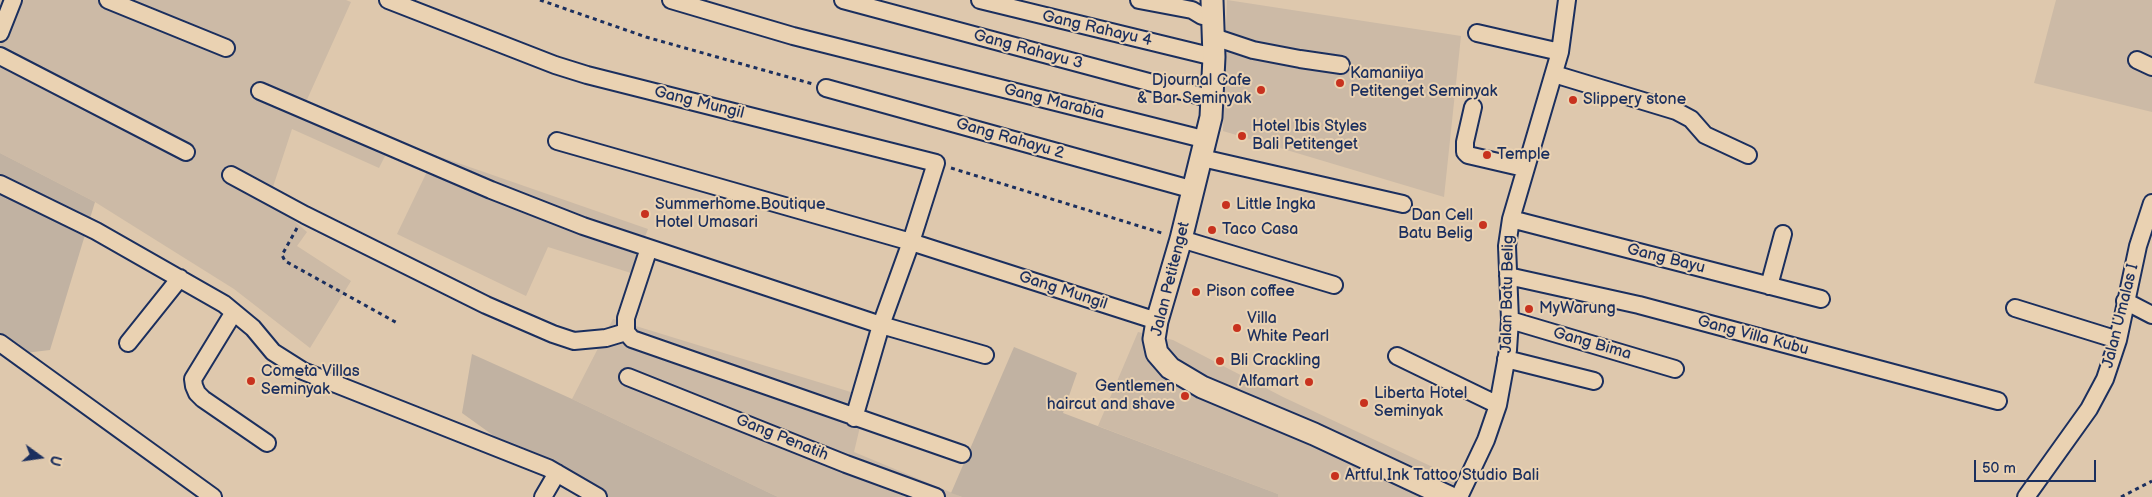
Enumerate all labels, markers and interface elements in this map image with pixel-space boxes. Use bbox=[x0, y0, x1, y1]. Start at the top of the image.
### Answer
street label: Gang Rahayu 4 bbox=[1040, 7, 1154, 51]
street label: Gang Rahayu 3 bbox=[971, 26, 1085, 74]
place label: Kamaniiya Petitenget Seminyak bbox=[1350, 64, 1497, 102]
place label: Djournal Cafe & Bar Seminyak bbox=[1137, 71, 1251, 109]
marker: Kamaniiya Petitenget Seminyak bbox=[1334, 77, 1346, 89]
street label: Gang Marabia bbox=[1002, 80, 1106, 124]
street label: Gang Mungil bbox=[652, 83, 746, 123]
marker: Djournal Cafe & Bar Seminyak bbox=[1255, 84, 1267, 96]
place label: Slippery stone bbox=[1583, 90, 1686, 110]
marker: Slippery stone bbox=[1567, 94, 1579, 106]
street label: Gang Rahayu 2 bbox=[954, 114, 1066, 164]
place label: Hotel Ibis Styles Bali Petitenget bbox=[1252, 117, 1367, 155]
marker: Hotel Ibis Styles Bali Petitenget bbox=[1236, 130, 1248, 142]
place label: Temple bbox=[1497, 145, 1550, 165]
marker: Temple bbox=[1481, 149, 1493, 161]
place label: Summerhome Boutique Hotel Umasari bbox=[655, 195, 825, 233]
place label: Little Ingka bbox=[1236, 195, 1316, 215]
marker: Little Ingka bbox=[1220, 199, 1232, 211]
place label: Dan Cell Batu Belig bbox=[1398, 206, 1473, 244]
marker: Summerhome Boutique Hotel Umasari bbox=[639, 208, 651, 220]
marker: Dan Cell Batu Belig bbox=[1477, 219, 1489, 231]
street label: Jalan Petitenget bbox=[1148, 220, 1194, 338]
place label: Taco Casa bbox=[1222, 220, 1298, 240]
marker: Taco Casa bbox=[1206, 224, 1218, 236]
street label: Jalan Batu Belig bbox=[1497, 235, 1519, 353]
street label: Gang Bayu bbox=[1625, 240, 1707, 278]
street label: Jalan Umalas I bbox=[2099, 262, 2143, 370]
street label: Gang Mungil bbox=[1016, 268, 1110, 314]
place label: Pison coffee bbox=[1206, 282, 1295, 302]
marker: Pison coffee bbox=[1190, 286, 1202, 298]
place label: MyWarung bbox=[1539, 299, 1616, 319]
marker: MyWarung bbox=[1523, 303, 1535, 315]
place label: Villa White Pearl bbox=[1247, 309, 1329, 347]
street label: Gang Villa Kubu bbox=[1695, 312, 1811, 360]
marker: Villa White Pearl bbox=[1231, 322, 1243, 334]
street label: Gang Bima bbox=[1551, 324, 1633, 364]
place label: Bli Crackling bbox=[1230, 351, 1320, 371]
marker: Bli Crackling bbox=[1214, 355, 1226, 367]
place label: Cometa Villas Seminyak bbox=[261, 362, 360, 400]
place label: Alfamart bbox=[1239, 372, 1299, 392]
marker: Cometa Villas Seminyak bbox=[245, 375, 257, 387]
marker: Alfamart bbox=[1303, 376, 1315, 388]
place label: Gentlemen haircut and shave bbox=[1047, 377, 1175, 415]
place label: Liberta Hotel Seminyak bbox=[1374, 384, 1467, 422]
marker: Gentlemen haircut and shave bbox=[1179, 390, 1191, 402]
marker: Liberta Hotel Seminyak bbox=[1358, 397, 1370, 409]
street label: Gang Penatih bbox=[733, 411, 831, 465]
north arrow bbox=[15, 432, 65, 482]
scale bar bbox=[1977, 450, 2100, 482]
text: U bbox=[46, 454, 64, 468]
text: 50 m bbox=[1982, 459, 2016, 478]
place label: Artful Ink Tattoo Studio Bali bbox=[1345, 466, 1539, 486]
marker: Artful Ink Tattoo Studio Bali bbox=[1329, 470, 1341, 482]

